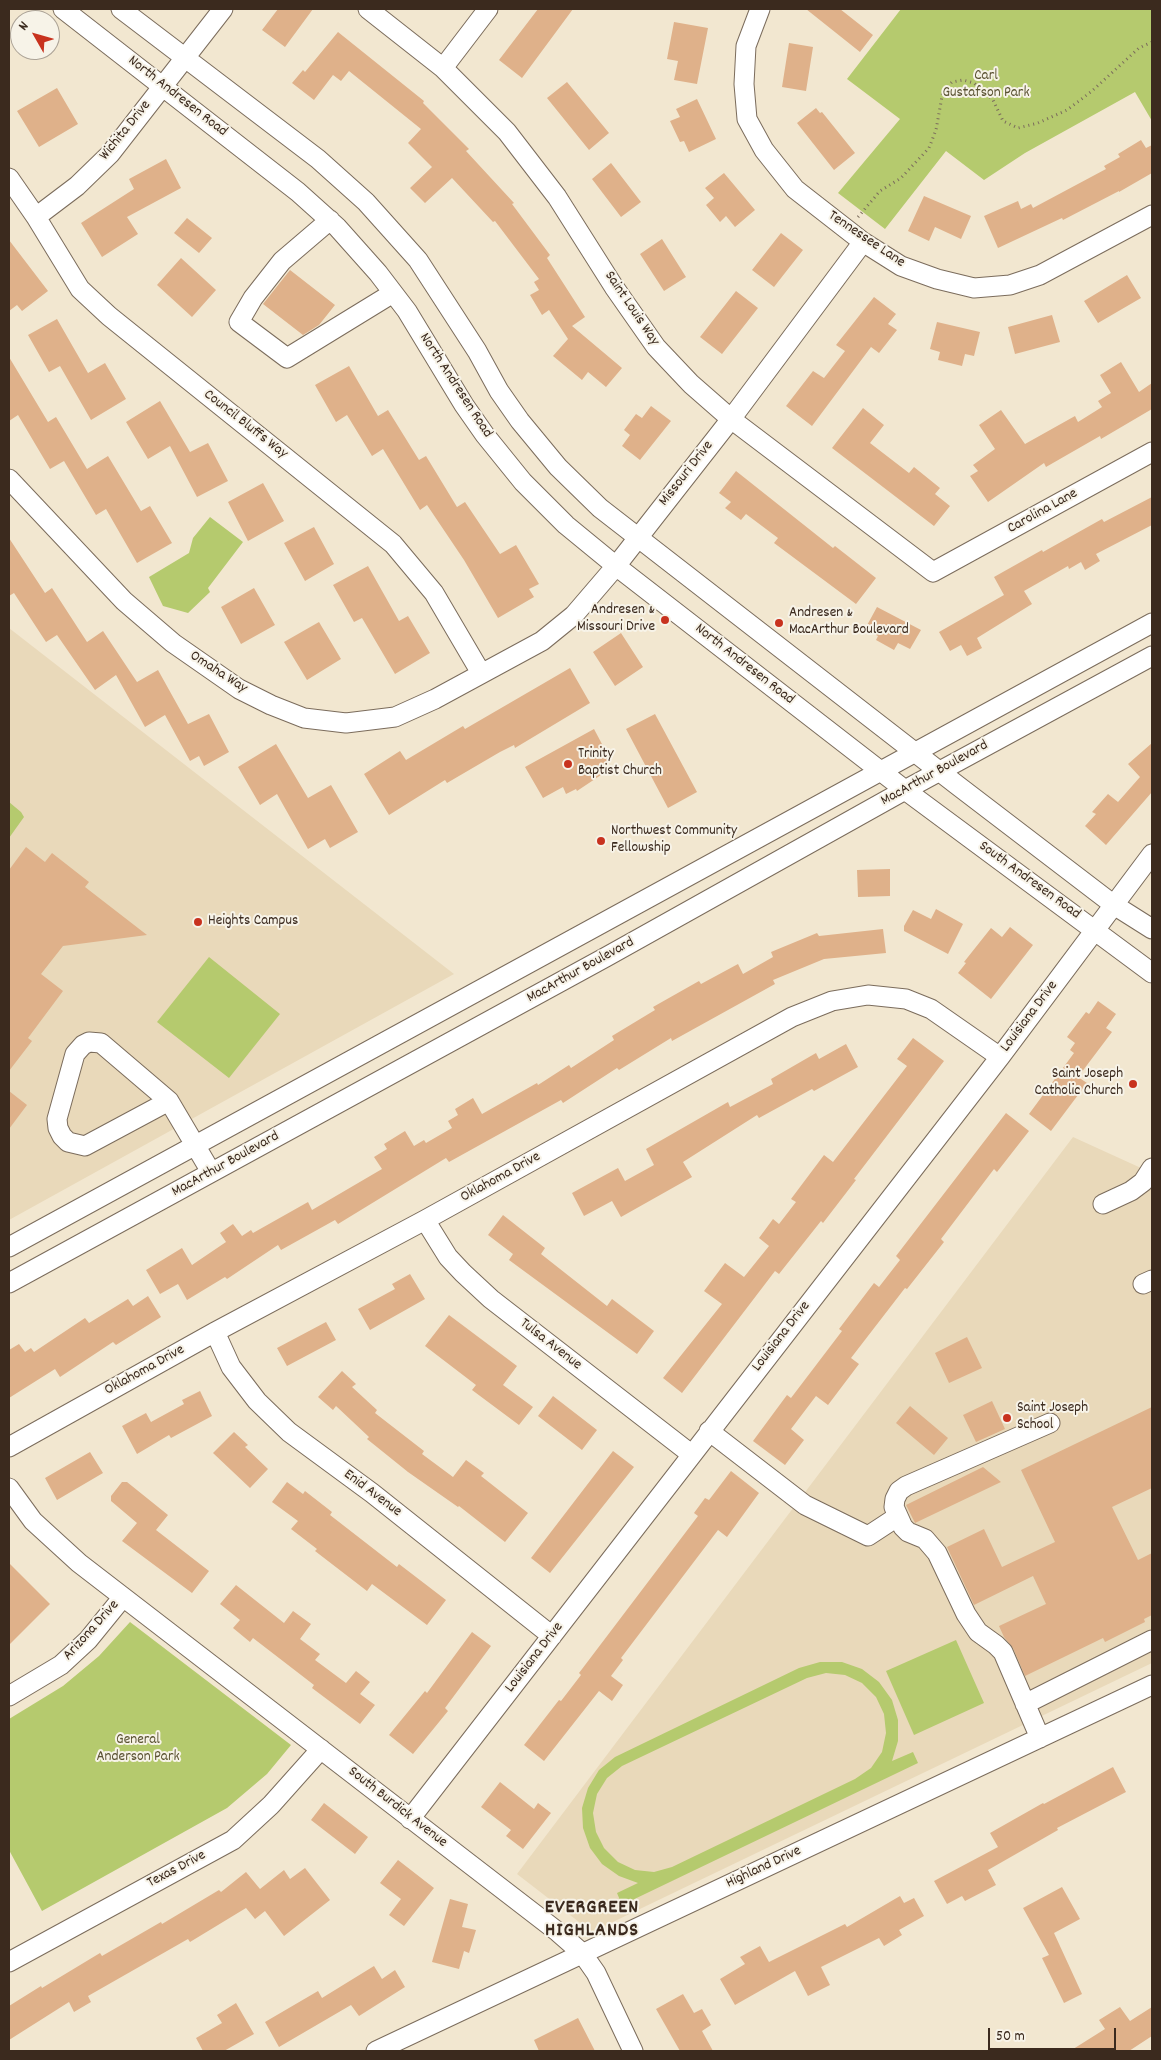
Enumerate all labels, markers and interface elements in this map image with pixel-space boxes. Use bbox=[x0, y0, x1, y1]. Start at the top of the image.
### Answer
north arrow bbox=[10, 10, 60, 60]
text: N bbox=[14, 18, 34, 35]
street label: North Andresen Road bbox=[124, 53, 230, 141]
park label: Carl Gustafson Park bbox=[942, 68, 1030, 103]
street label: Wichita Drive bbox=[96, 97, 156, 165]
street label: Tennessee Lane bbox=[824, 208, 908, 272]
street label: Saint Louis Way bbox=[600, 268, 662, 350]
street label: North Andresen Road bbox=[414, 330, 496, 442]
street label: Council Bluffs Way bbox=[199, 386, 291, 464]
street label: Missouri Drive bbox=[656, 438, 718, 510]
street label: Carolina Lane bbox=[1005, 485, 1081, 539]
place label: Andresen & Missouri Drive bbox=[577, 602, 655, 637]
place label: Andresen & MacArthur Boulevard bbox=[789, 605, 909, 640]
marker: Andresen & Missouri Drive bbox=[659, 614, 671, 626]
marker: Andresen & MacArthur Boulevard bbox=[773, 617, 785, 629]
street label: North Andresen Road bbox=[691, 621, 797, 709]
street label: Omaha Way bbox=[186, 648, 250, 698]
street label: MacArthur Boulevard bbox=[878, 737, 992, 811]
place label: Trinity Baptist Church bbox=[578, 746, 662, 781]
marker: Trinity Baptist Church bbox=[562, 758, 574, 770]
place label: Northwest Community Fellowship bbox=[611, 823, 737, 858]
marker: Northwest Community Fellowship bbox=[595, 835, 607, 847]
street label: South Andresen Road bbox=[975, 838, 1083, 924]
place label: Heights Campus bbox=[208, 913, 298, 931]
marker: Heights Campus bbox=[192, 916, 204, 928]
street label: MacArthur Boulevard bbox=[524, 934, 638, 1008]
street label: Louisiana Drive bbox=[997, 978, 1063, 1056]
place label: Saint Joseph Catholic Church bbox=[1034, 1066, 1123, 1101]
marker: Saint Joseph Catholic Church bbox=[1127, 1078, 1139, 1090]
street label: MacArthur Boulevard bbox=[169, 1128, 283, 1202]
street label: Oklahoma Drive bbox=[458, 1149, 544, 1207]
street label: Louisiana Drive bbox=[749, 1298, 815, 1376]
street label: Tulsa Avenue bbox=[515, 1315, 585, 1375]
street label: Oklahoma Drive bbox=[102, 1342, 188, 1400]
place label: Saint Joseph School bbox=[1017, 1400, 1088, 1435]
marker: Saint Joseph School bbox=[1001, 1412, 1013, 1424]
street label: Enid Avenue bbox=[339, 1466, 405, 1522]
street label: Arizona Drive bbox=[60, 1597, 124, 1665]
street label: Louisiana Drive bbox=[502, 1619, 568, 1697]
park label: General Anderson Park bbox=[96, 1732, 180, 1767]
street label: South Burdick Avenue bbox=[344, 1764, 450, 1852]
street label: Highland Drive bbox=[724, 1843, 804, 1893]
street label: Texas Drive bbox=[145, 1847, 209, 1893]
district label: EVERGREEN HIGHLANDS bbox=[544, 1897, 640, 1944]
scale bar bbox=[991, 2018, 1118, 2050]
text: 50 m bbox=[996, 2026, 1025, 2048]

